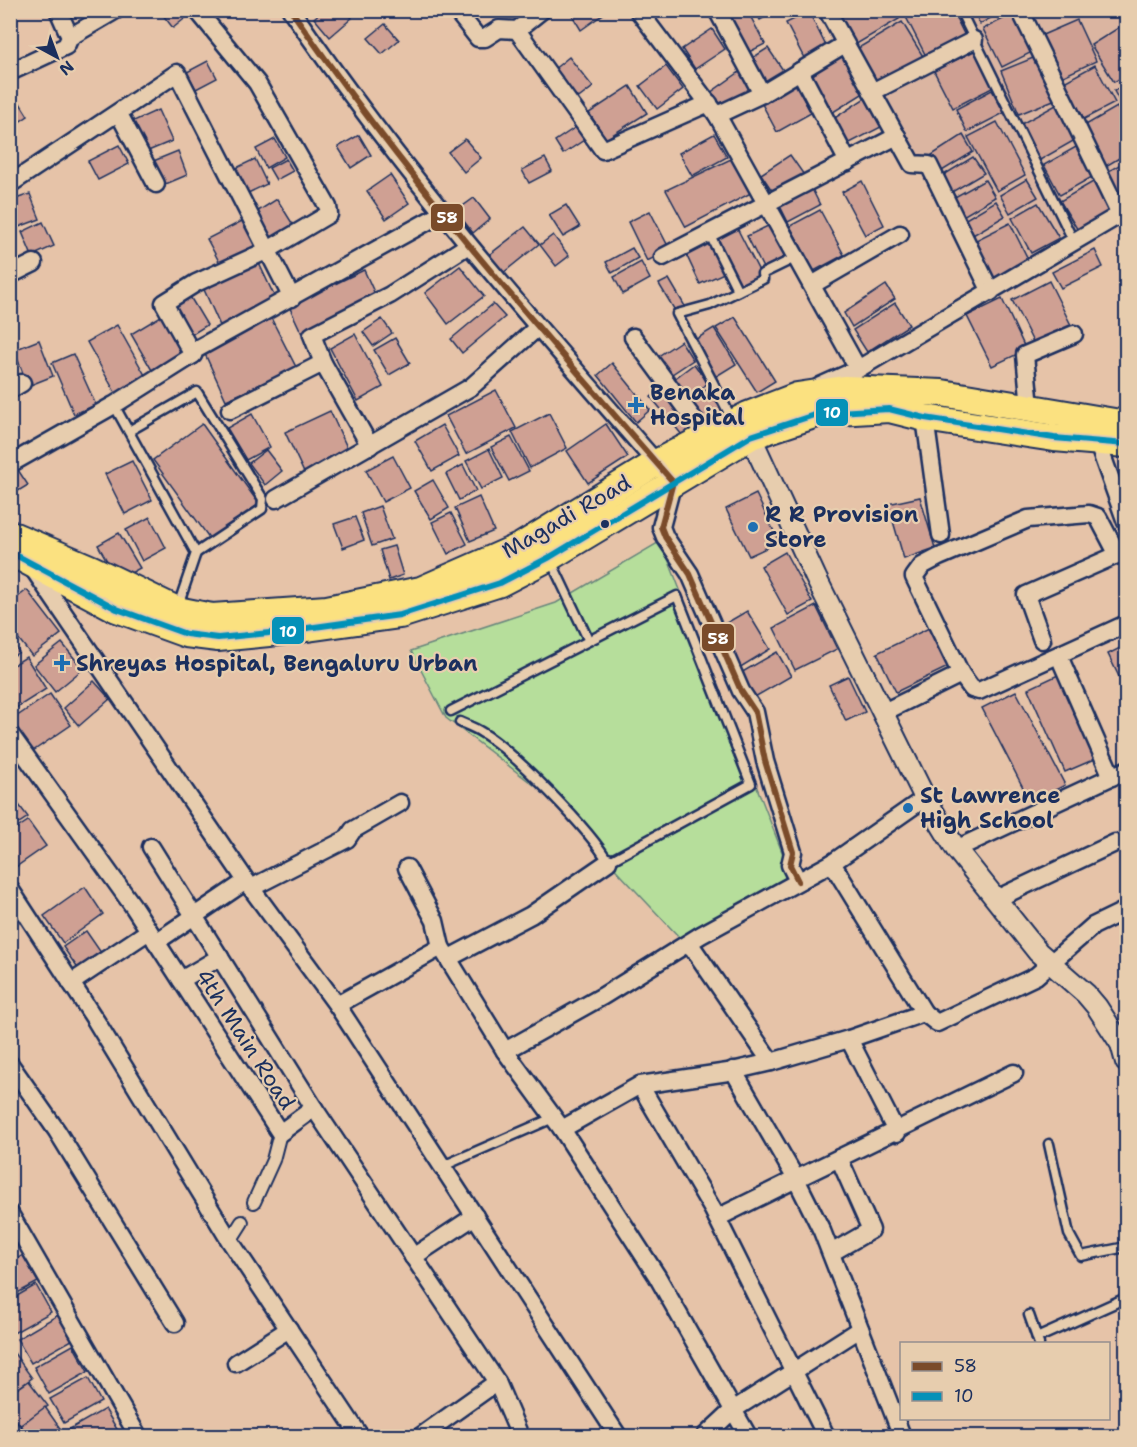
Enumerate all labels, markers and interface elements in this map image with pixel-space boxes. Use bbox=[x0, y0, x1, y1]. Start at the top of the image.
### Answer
north arrow bbox=[27, 27, 87, 87]
text: N bbox=[55, 56, 78, 80]
line badge: 58 bbox=[430, 203, 464, 232]
text: 58 bbox=[436, 207, 458, 228]
place label: Benaka Hospital bbox=[650, 378, 745, 432]
marker: Benaka Hospital bbox=[627, 396, 645, 414]
line badge: 10 bbox=[815, 398, 849, 427]
text: 10 bbox=[823, 402, 841, 423]
street label: Magadi Road bbox=[497, 468, 636, 565]
place label: R R Provision Store bbox=[765, 500, 919, 554]
unlabelled marker bbox=[599, 518, 611, 530]
marker: R R Provision Store bbox=[746, 520, 760, 534]
line badge: 10 bbox=[271, 616, 305, 645]
text: 10 bbox=[279, 621, 297, 642]
line badge: 58 bbox=[701, 623, 735, 652]
text: 58 bbox=[707, 628, 729, 649]
place label: Shreyas Hospital, Bengaluru Urban bbox=[76, 649, 478, 678]
marker: Shreyas Hospital, Bengaluru Urban bbox=[53, 654, 71, 672]
place label: St Lawrence High School bbox=[920, 781, 1061, 835]
marker: St Lawrence High School bbox=[901, 801, 915, 815]
street label: 4th Main Road bbox=[189, 963, 302, 1115]
legend bbox=[900, 1342, 1110, 1420]
text: 58 bbox=[954, 1354, 977, 1378]
text: 10 bbox=[954, 1384, 974, 1408]

